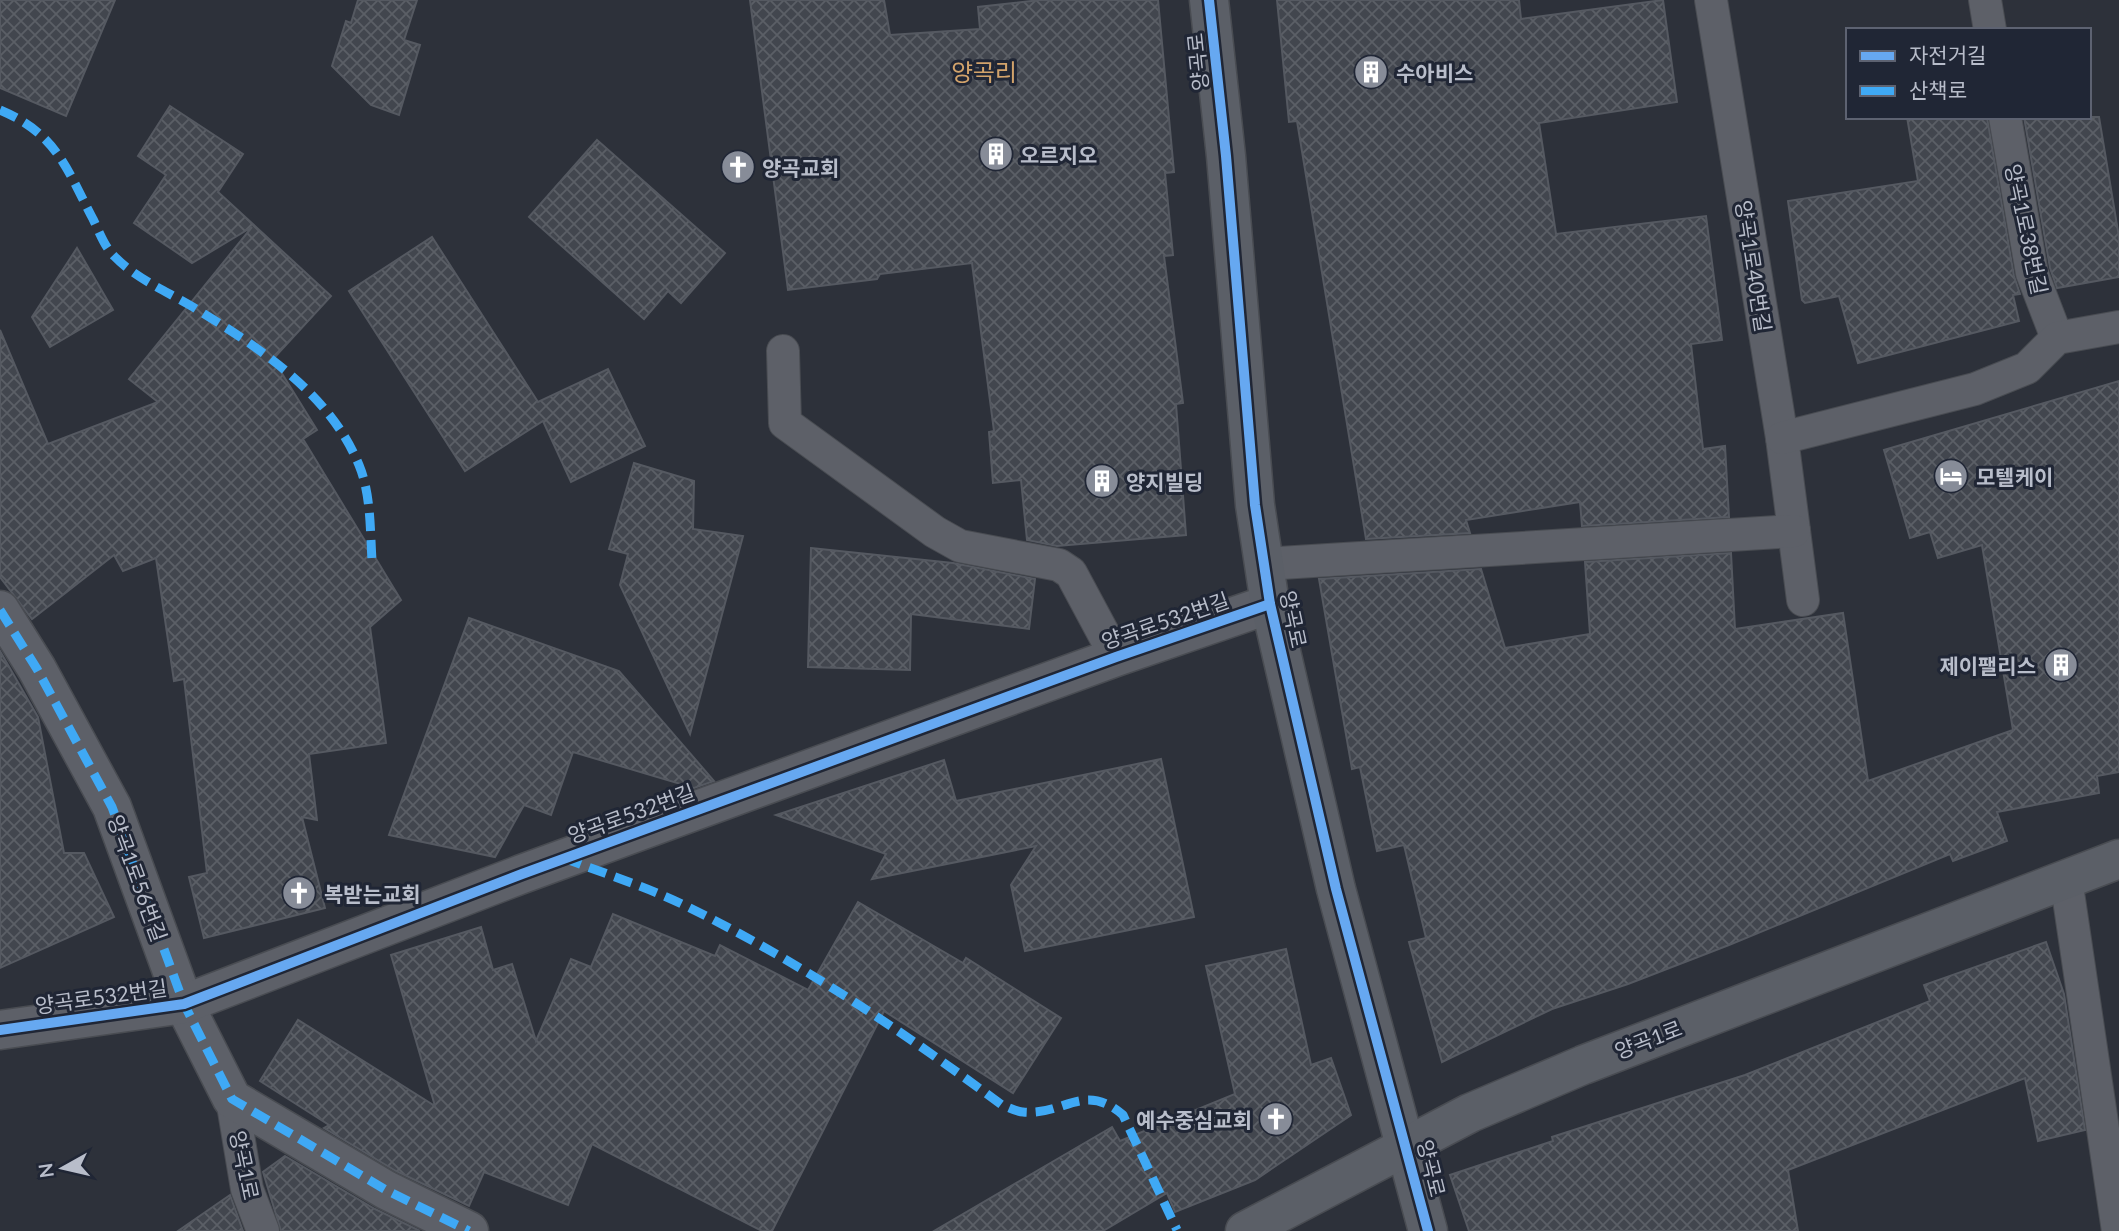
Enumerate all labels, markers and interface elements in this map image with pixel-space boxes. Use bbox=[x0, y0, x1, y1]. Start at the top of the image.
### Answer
legend bbox=[1846, 28, 2091, 119]
street label: 양곡로 bbox=[1182, 32, 1212, 92]
text: 자전거길 bbox=[1909, 42, 1986, 67]
building icon: 수아비스 bbox=[1352, 53, 1390, 91]
district label: 양곡리 bbox=[951, 57, 1017, 86]
place label: 수아비스 bbox=[1396, 60, 1473, 85]
text: 산책로 bbox=[1909, 77, 1967, 102]
building icon: 오르지오 bbox=[977, 135, 1015, 173]
place label: 오르지오 bbox=[1020, 142, 1097, 167]
church icon: 양곡교회 bbox=[719, 148, 757, 186]
place label: 양곡교회 bbox=[762, 155, 839, 180]
street label: 양곡1로38번길 bbox=[2001, 161, 2053, 297]
street label: 양곡1로40번길 bbox=[1731, 198, 1777, 334]
hotel icon: 모텔케이 bbox=[1932, 457, 1970, 495]
building icon: 양지빌딩 bbox=[1083, 462, 1121, 500]
place label: 모텔케이 bbox=[1976, 464, 2053, 489]
place label: 양지빌딩 bbox=[1126, 469, 1203, 494]
street label: 양곡로532번길 bbox=[1098, 587, 1232, 653]
street label: 양곡로 bbox=[1276, 588, 1312, 650]
building icon: 제이팰리스 bbox=[2042, 646, 2080, 684]
place label: 제이팰리스 bbox=[1939, 653, 2036, 678]
street label: 양곡로532번길 bbox=[564, 778, 698, 848]
street label: 양곡1로56번길 bbox=[103, 811, 173, 945]
church icon: 복받는교회 bbox=[280, 874, 318, 912]
place label: 복받는교회 bbox=[324, 881, 421, 906]
street label: 양곡로532번길 bbox=[33, 974, 169, 1018]
street label: 양곡1로 bbox=[1611, 1015, 1685, 1063]
church icon: 예수중심교회 bbox=[1257, 1100, 1295, 1138]
place label: 예수중심교회 bbox=[1136, 1107, 1252, 1132]
street label: 양곡1로 bbox=[225, 1128, 265, 1202]
north arrow bbox=[28, 1133, 98, 1203]
street label: 양곡로 bbox=[1413, 1137, 1451, 1199]
text: N bbox=[33, 1162, 58, 1179]

